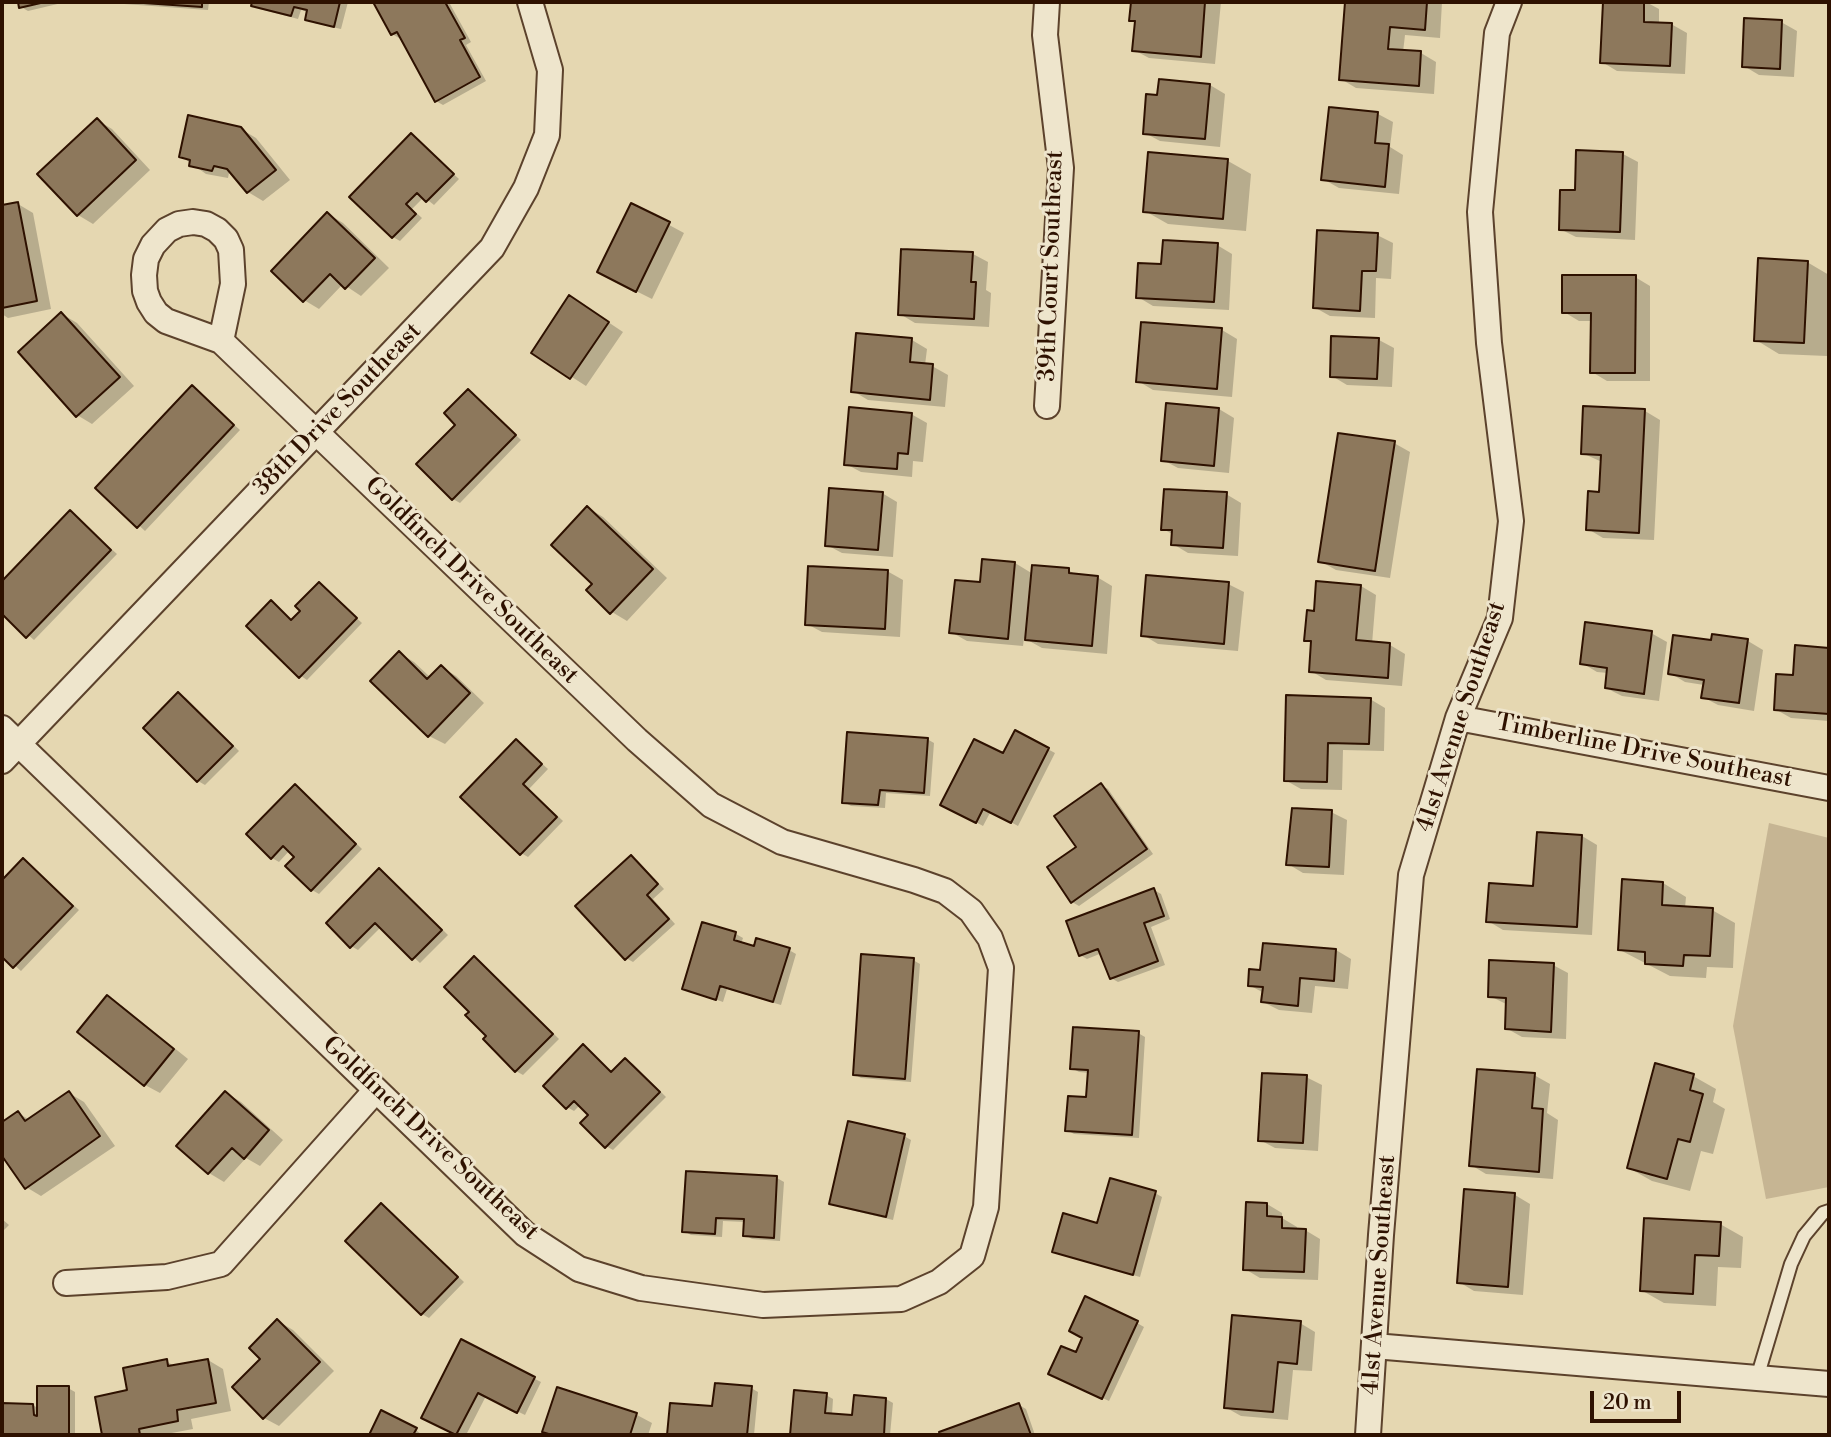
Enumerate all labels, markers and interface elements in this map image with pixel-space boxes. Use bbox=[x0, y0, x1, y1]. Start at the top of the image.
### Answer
street label: 39th Court Southeast bbox=[1034, 150, 1070, 382]
street label: 38th Drive Southeast bbox=[248, 317, 428, 503]
street label: Goldfinch Drive Southeast bbox=[358, 471, 584, 691]
street label: 41st Avenue Southeast bbox=[1411, 598, 1513, 836]
street label: Timberline Drive Southeast bbox=[1493, 709, 1795, 795]
street label: Goldfinch Drive Southeast bbox=[316, 1031, 544, 1247]
street label: 41st Avenue Southeast bbox=[1357, 1154, 1403, 1396]
scale bar bbox=[1593, 1378, 1684, 1422]
text: 20 m bbox=[1603, 1390, 1652, 1416]

